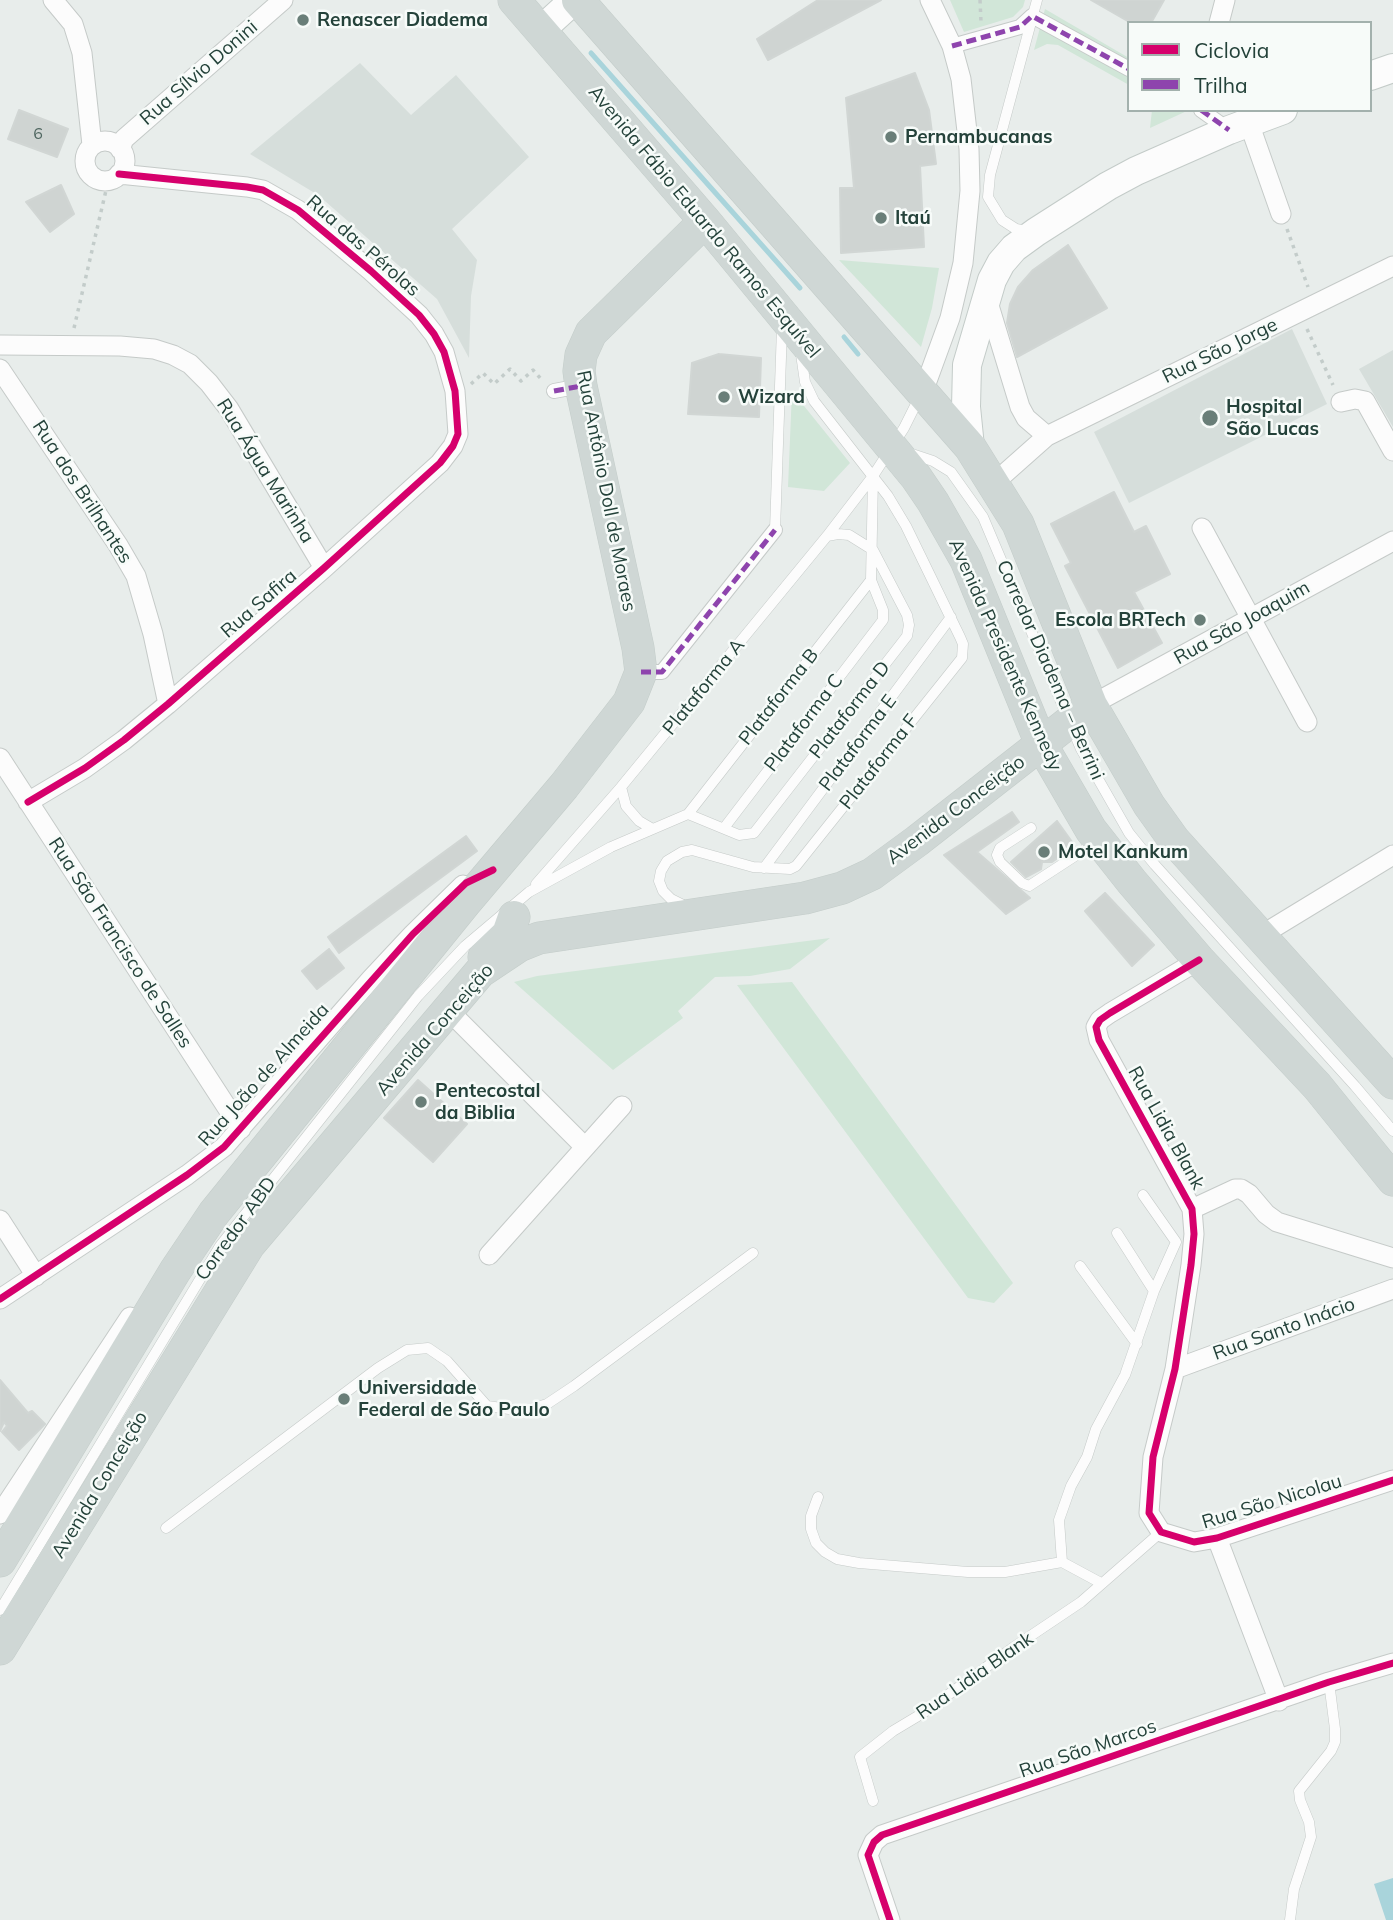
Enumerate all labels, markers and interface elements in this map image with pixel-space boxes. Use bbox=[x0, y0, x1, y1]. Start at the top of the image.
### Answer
place label: Renascer Diadema bbox=[317, 9, 488, 31]
marker: Renascer Diadema bbox=[295, 12, 311, 28]
street label: Rua Sílvio Donini bbox=[136, 16, 262, 130]
legend bbox=[1127, 21, 1372, 112]
text: Ciclovia bbox=[1194, 37, 1269, 63]
text: Trilha bbox=[1194, 72, 1248, 98]
street label: Avenida Fábio Eduardo Ramos Esquível bbox=[583, 81, 825, 363]
house number: 6 bbox=[33, 124, 43, 144]
place label: Pernambucanas bbox=[905, 126, 1053, 148]
marker: Pernambucanas bbox=[883, 129, 899, 145]
street label: Rua das Pérolas bbox=[302, 191, 424, 301]
place label: Itaú bbox=[895, 207, 931, 229]
marker: Itaú bbox=[873, 210, 889, 226]
street label: Rua São Jorge bbox=[1159, 313, 1281, 389]
street label: Rua Antônio Doll de Moraes bbox=[571, 368, 641, 614]
place label: Wizard bbox=[738, 386, 805, 408]
marker: Wizard bbox=[716, 389, 732, 405]
street label: Rua Água Marinha bbox=[211, 395, 319, 547]
place label: Hospital São Lucas bbox=[1226, 396, 1319, 440]
marker: Hospital São Lucas bbox=[1200, 408, 1220, 428]
street label: Rua dos Brilhantes bbox=[27, 416, 137, 568]
street label: Avenida Presidente Kennedy bbox=[943, 536, 1067, 774]
street label: Corredor Diadema – Berrini bbox=[991, 557, 1109, 783]
street label: Rua Safira bbox=[216, 565, 302, 643]
street label: Rua São Joaquim bbox=[1170, 576, 1314, 670]
place label: Escola BRTech bbox=[1055, 609, 1186, 631]
marker: Escola BRTech bbox=[1192, 612, 1208, 628]
street label: Plataforma A bbox=[658, 634, 750, 740]
street label: Plataforma B bbox=[734, 644, 824, 750]
street label: Plataforma D bbox=[805, 657, 895, 763]
street label: Plataforma C bbox=[760, 670, 848, 776]
street label: Plataforma E bbox=[814, 690, 902, 796]
street label: Plataforma F bbox=[835, 710, 923, 814]
street label: Avenida Conceição bbox=[882, 751, 1030, 869]
street label: Rua São Francisco de Salles bbox=[43, 833, 197, 1053]
place label: Motel Kankum bbox=[1058, 841, 1188, 863]
marker: Motel Kankum bbox=[1036, 844, 1052, 860]
street label: Avenida Conceição bbox=[372, 959, 498, 1101]
street label: Rua João de Almeida bbox=[194, 999, 334, 1151]
street label: Rua Lidia Blank bbox=[1123, 1062, 1209, 1194]
place label: Pentecostal da Biblia bbox=[435, 1080, 541, 1124]
marker: Pentecostal da Biblia bbox=[413, 1094, 429, 1110]
street label: Corredor ABD bbox=[191, 1173, 281, 1285]
street label: Rua Santo Inácio bbox=[1210, 1293, 1358, 1365]
place label: Universidade Federal de São Paulo bbox=[358, 1377, 550, 1421]
marker: Universidade Federal de São Paulo bbox=[336, 1391, 352, 1407]
street label: Avenida Conceição bbox=[47, 1407, 153, 1563]
street label: Rua São Nicolau bbox=[1199, 1470, 1345, 1534]
street label: Rua Lidia Blank bbox=[912, 1627, 1038, 1725]
street label: Rua São Marcos bbox=[1016, 1715, 1160, 1783]

